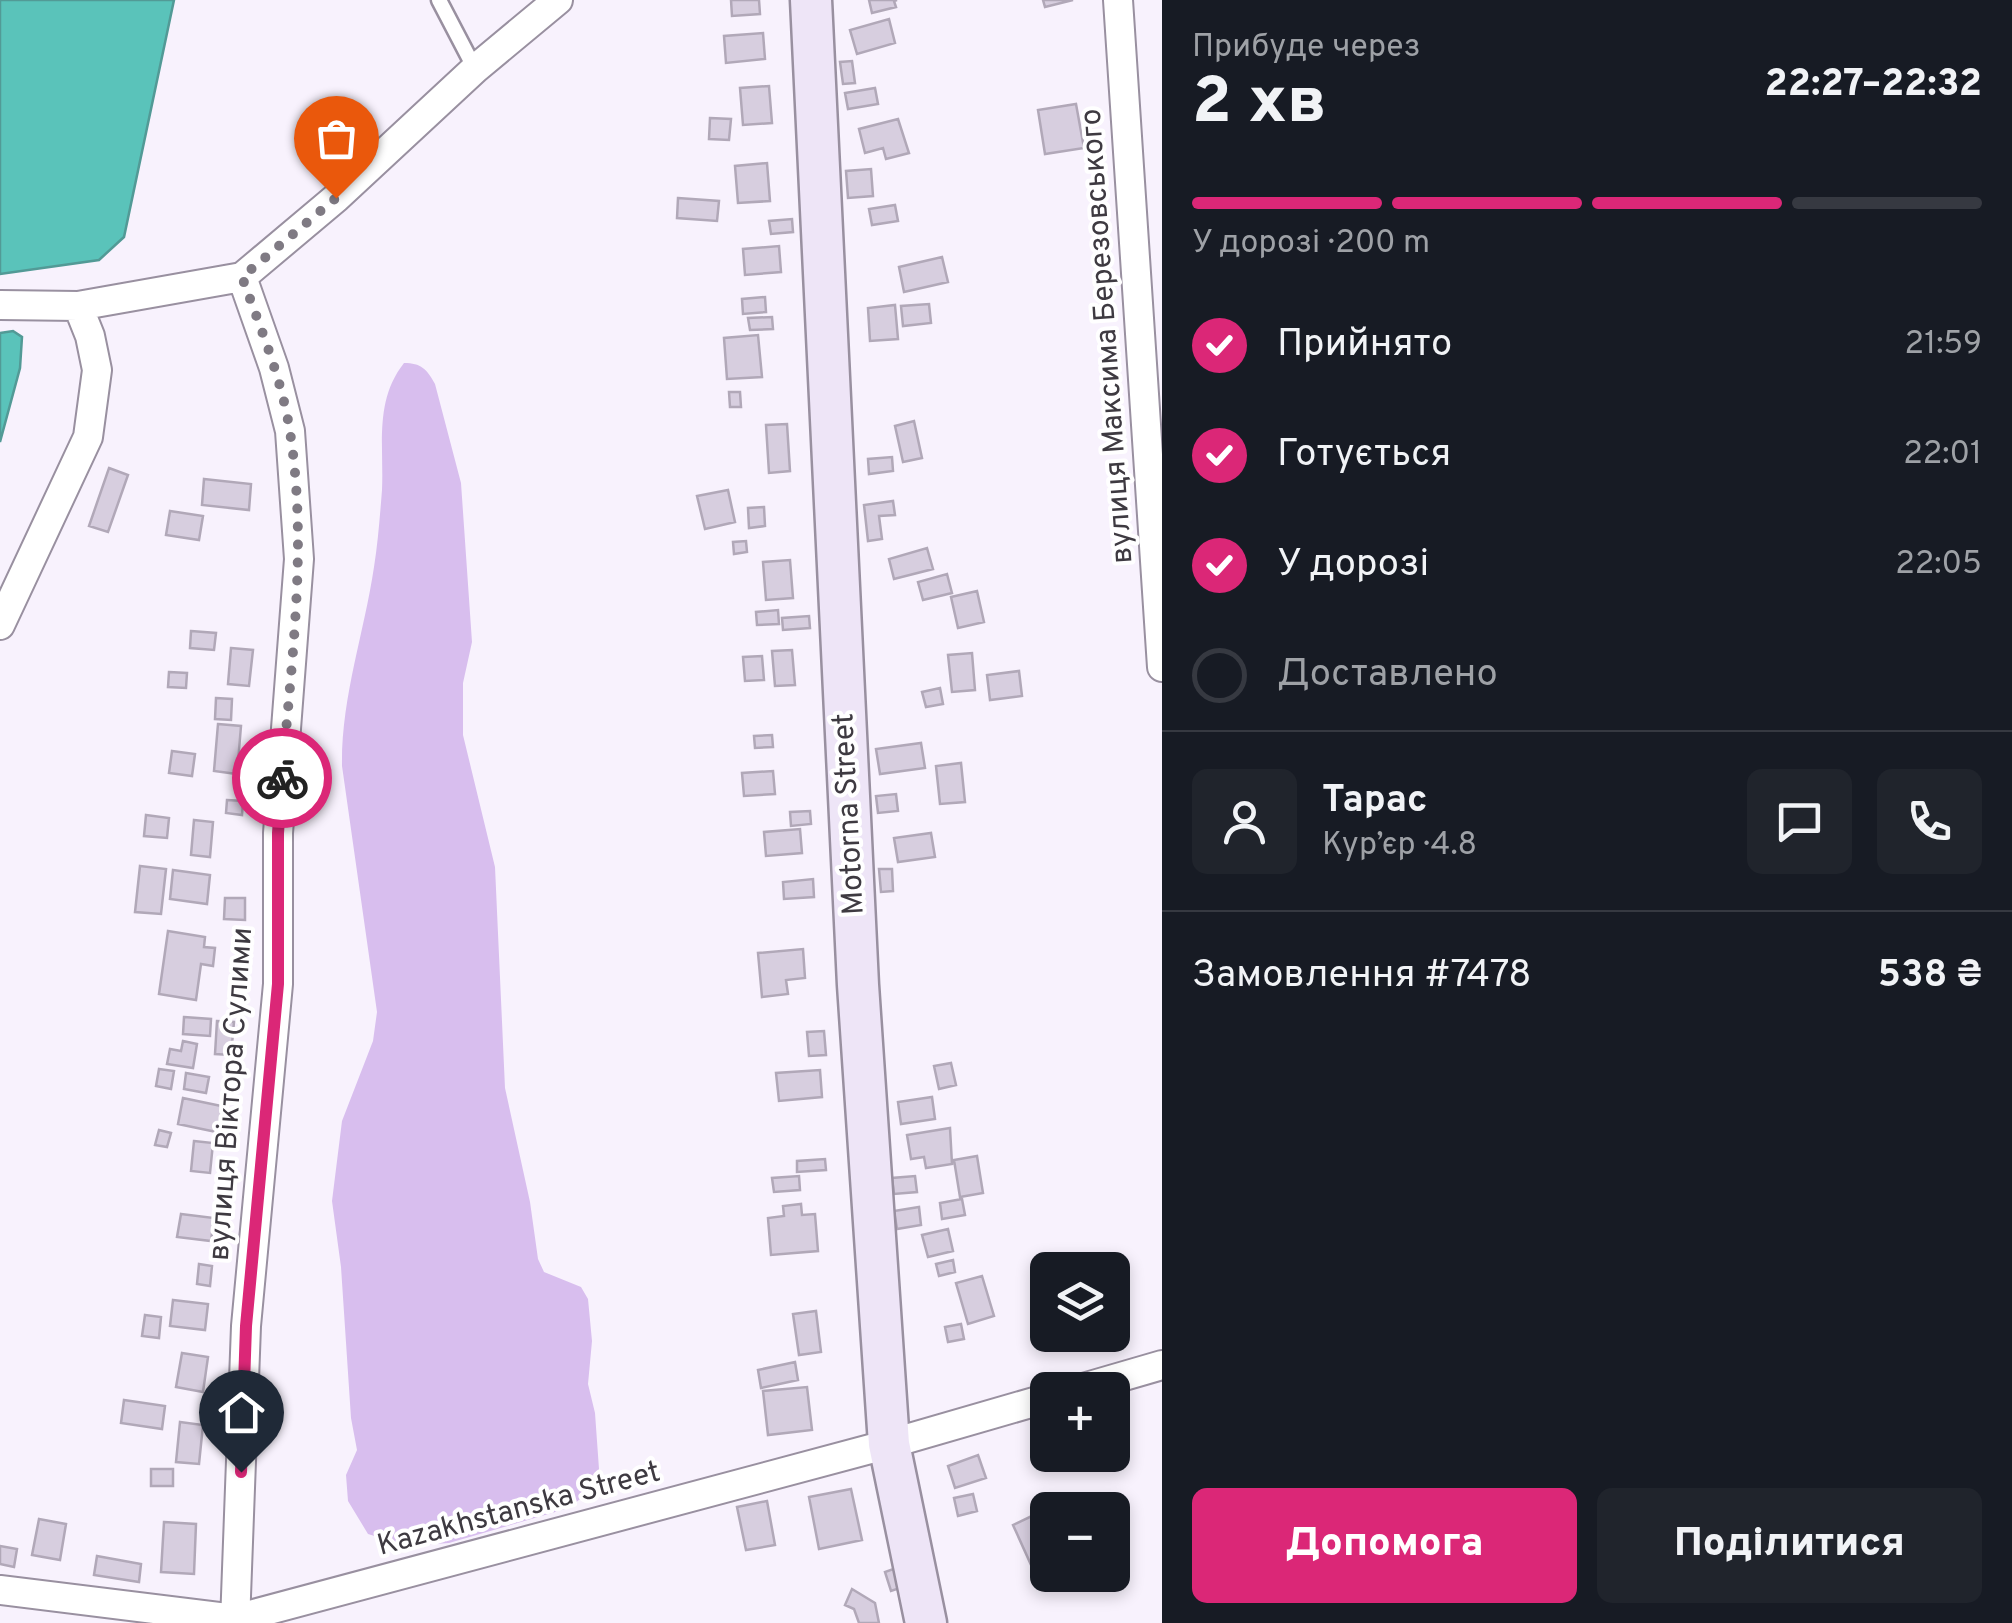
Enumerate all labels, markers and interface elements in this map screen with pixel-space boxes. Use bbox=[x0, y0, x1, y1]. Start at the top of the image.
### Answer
text: Прибуде через bbox=[1192, 28, 1421, 68]
text: 22:27–22:32 bbox=[1765, 61, 1982, 110]
text: 2 хв bbox=[1192, 64, 1327, 146]
pin bbox=[294, 96, 379, 199]
street label: вулиця Максима Березовського bbox=[1074, 107, 1142, 565]
icon: bag bbox=[309, 111, 364, 166]
text: У дорозі · 200 m bbox=[1192, 224, 1430, 264]
icon: check bbox=[1192, 318, 1247, 373]
text: Прийнято bbox=[1277, 321, 1452, 370]
text: 21:59 bbox=[1905, 325, 1982, 365]
icon: check bbox=[1192, 428, 1247, 483]
text: Готується bbox=[1277, 431, 1451, 480]
text: 22:01 bbox=[1903, 435, 1982, 475]
icon: check bbox=[1192, 538, 1247, 593]
text: У дорозі bbox=[1277, 541, 1429, 590]
text: 22:05 bbox=[1895, 545, 1982, 585]
text: Доставлено bbox=[1277, 651, 1498, 700]
street label: Motorna Street bbox=[826, 712, 874, 916]
courier bbox=[232, 728, 332, 828]
icon: bike bbox=[255, 751, 310, 806]
button: person bbox=[1192, 769, 1297, 874]
button: chat bbox=[1747, 769, 1852, 874]
button: phone bbox=[1877, 769, 1982, 874]
text: Тарас bbox=[1322, 777, 1427, 826]
text: Кур’єр · 4.8 bbox=[1322, 826, 1477, 866]
street label: вулиця Віктора Сулими bbox=[202, 926, 262, 1262]
text: Замовлення #7478 bbox=[1192, 952, 1532, 1001]
text: 538 ₴ bbox=[1878, 952, 1982, 1001]
map controls bbox=[1030, 1252, 1130, 1592]
button: layers bbox=[1030, 1252, 1130, 1352]
pin bbox=[199, 1370, 284, 1473]
button: + bbox=[1030, 1372, 1130, 1472]
icon: home bbox=[214, 1385, 269, 1440]
street label: Kazakhstanska Street bbox=[373, 1454, 665, 1566]
button: Допомога bbox=[1192, 1488, 1577, 1603]
button: Поділитися bbox=[1597, 1488, 1982, 1603]
button: − bbox=[1030, 1492, 1130, 1592]

